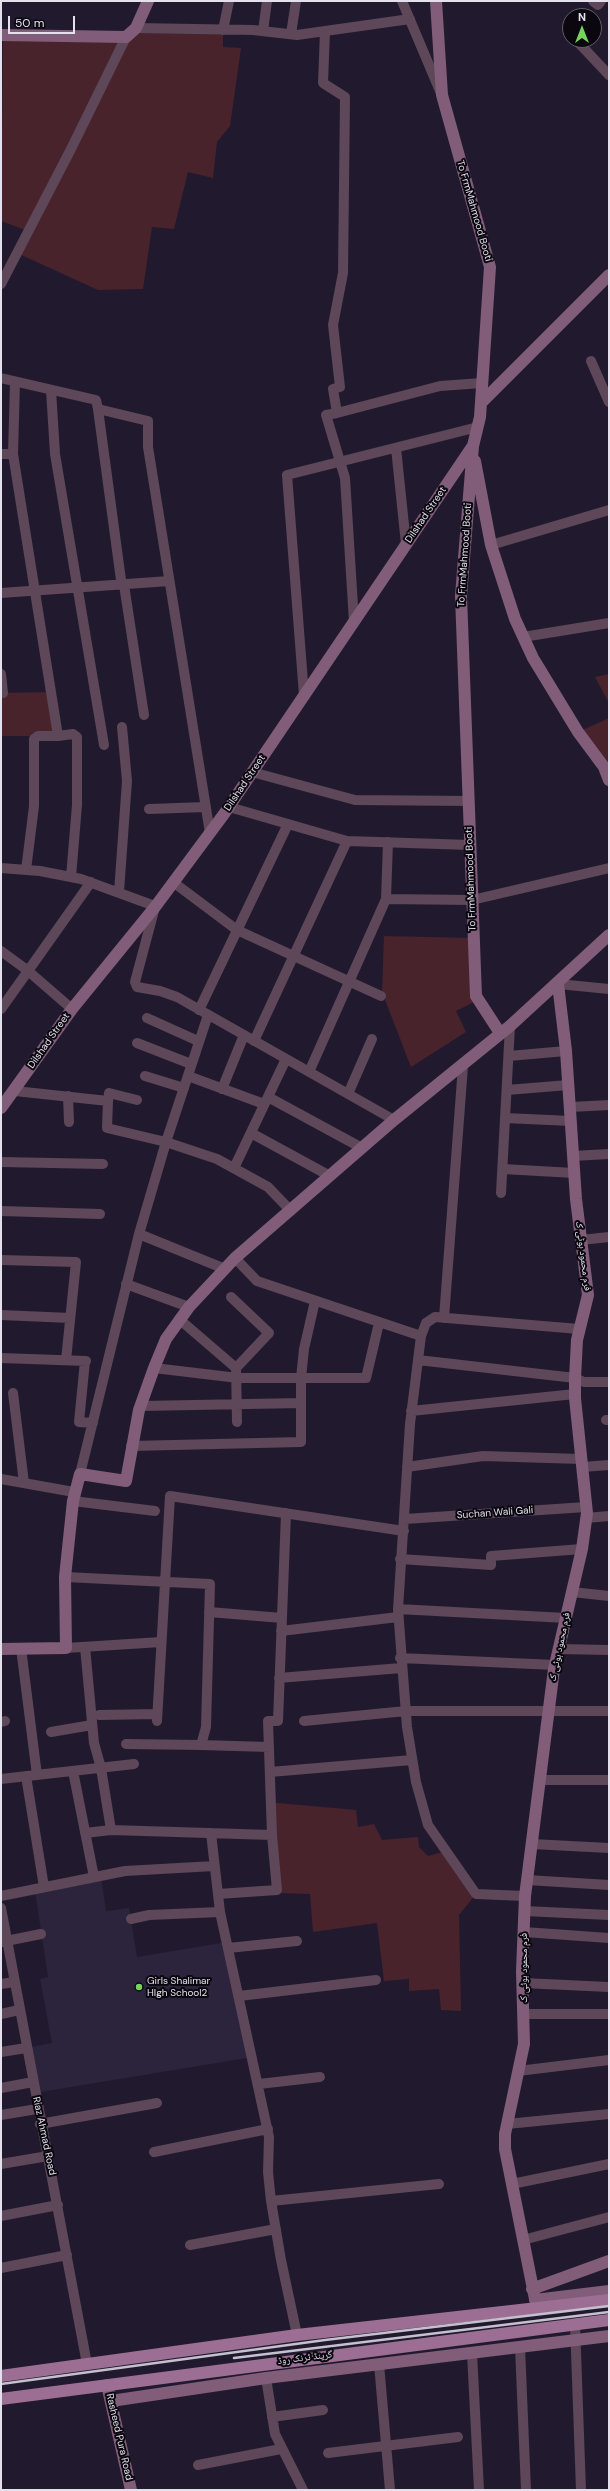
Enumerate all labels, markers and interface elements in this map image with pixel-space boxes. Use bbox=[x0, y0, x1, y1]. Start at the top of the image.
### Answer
scale bar bbox=[10, 8, 77, 34]
north arrow bbox=[562, 8, 602, 48]
text: N bbox=[578, 10, 586, 24]
text: 50 m bbox=[15, 15, 44, 31]
street label: To FrmMahmood Booti bbox=[454, 159, 494, 263]
street label: Dilshad Street bbox=[403, 485, 449, 545]
street label: To FrmMahmood Booti bbox=[455, 502, 475, 608]
street label: Dilshad Street bbox=[222, 753, 268, 813]
street label: To FrmMahmood Booti bbox=[463, 827, 479, 931]
street label: Dilshad Street bbox=[25, 1011, 73, 1071]
street label: فرم محمود بوٹی ک bbox=[573, 1220, 593, 1292]
street label: Suchan Wali Gali bbox=[456, 1504, 534, 1522]
street label: فرم محمود بوٹی ک bbox=[547, 1611, 573, 1683]
street label: فرم محمود بوٹی ک bbox=[518, 1933, 530, 2003]
place label: Girls Shalimar HIgh School2 bbox=[147, 1975, 210, 1998]
marker: Girls Shalimar HIgh School2 bbox=[134, 1982, 144, 1992]
street label: Riaz Ahmad Road bbox=[30, 2096, 58, 2176]
street label: گرینڈ ٹرنک روڈ bbox=[277, 2349, 333, 2367]
street label: Rasheed Pura Road bbox=[103, 2392, 135, 2482]

